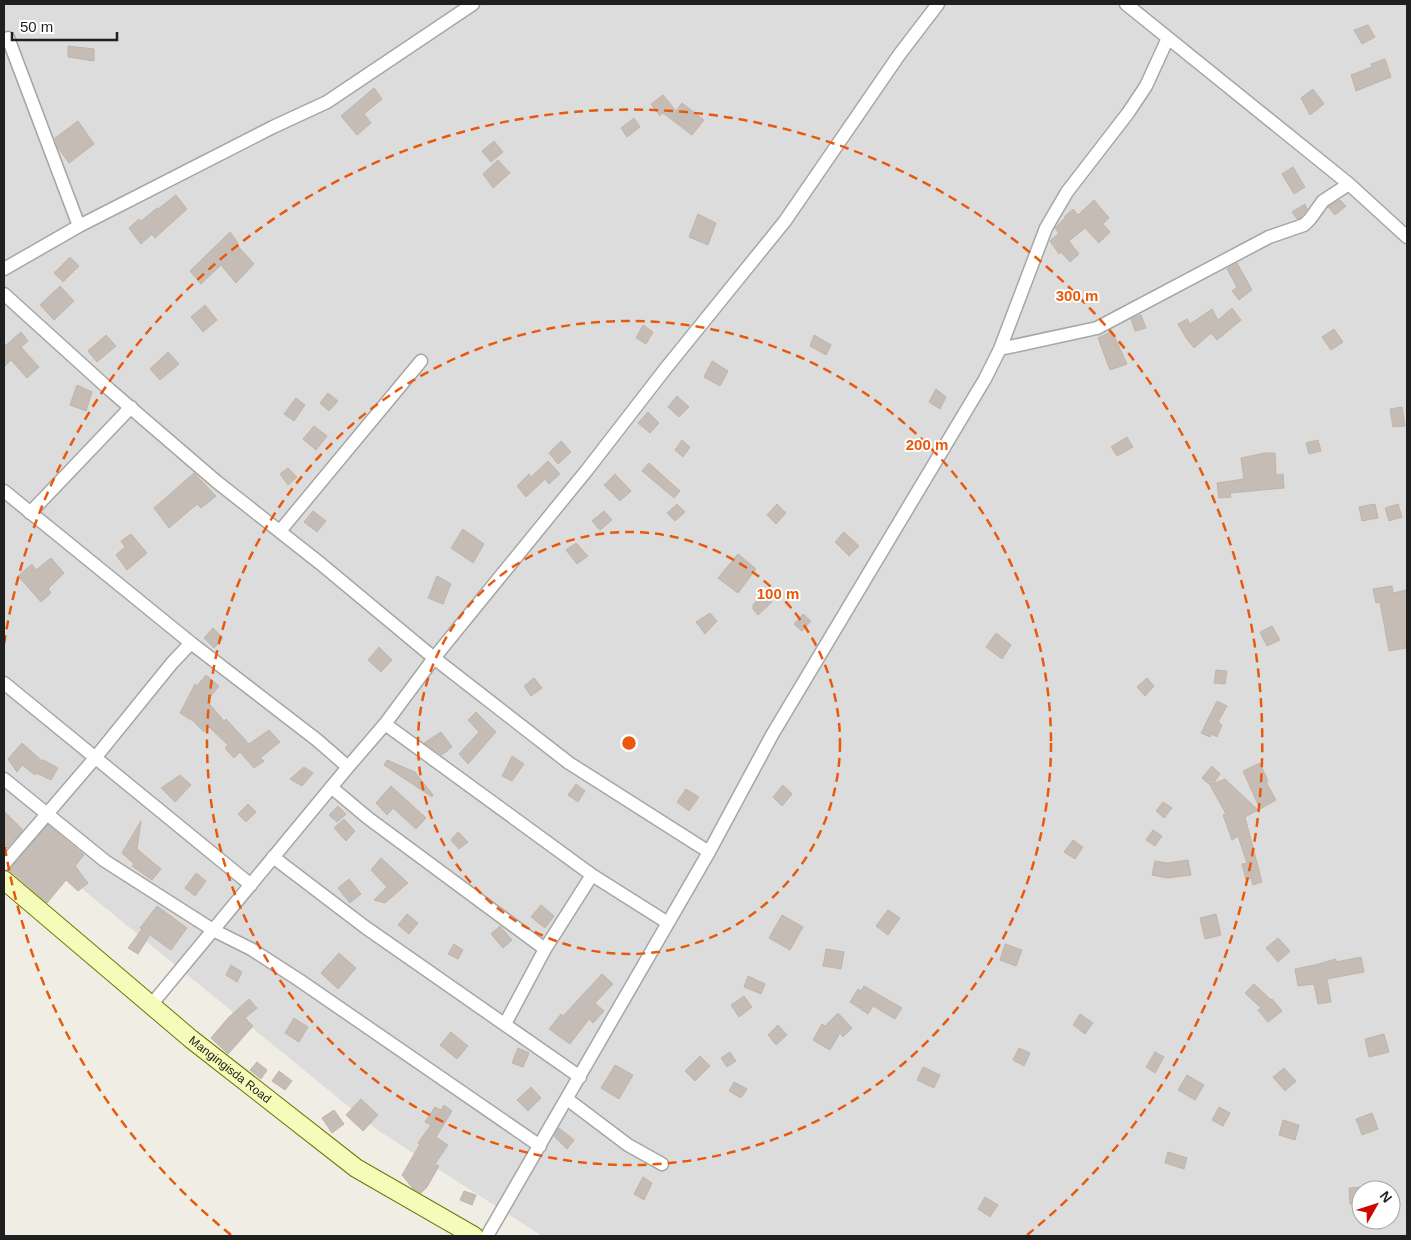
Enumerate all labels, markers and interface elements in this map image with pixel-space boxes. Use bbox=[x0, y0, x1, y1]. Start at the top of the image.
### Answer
scale bar bbox=[12, 10, 118, 42]
text: 50 m bbox=[20, 18, 53, 35]
text: 300 m bbox=[1056, 287, 1098, 304]
text: 200 m bbox=[906, 436, 948, 453]
text: 100 m bbox=[757, 585, 799, 602]
centre of rings bbox=[620, 734, 638, 752]
street label: Mangingisda Road bbox=[186, 1033, 274, 1106]
north arrow bbox=[1351, 1180, 1401, 1230]
text: N bbox=[1377, 1188, 1396, 1206]

